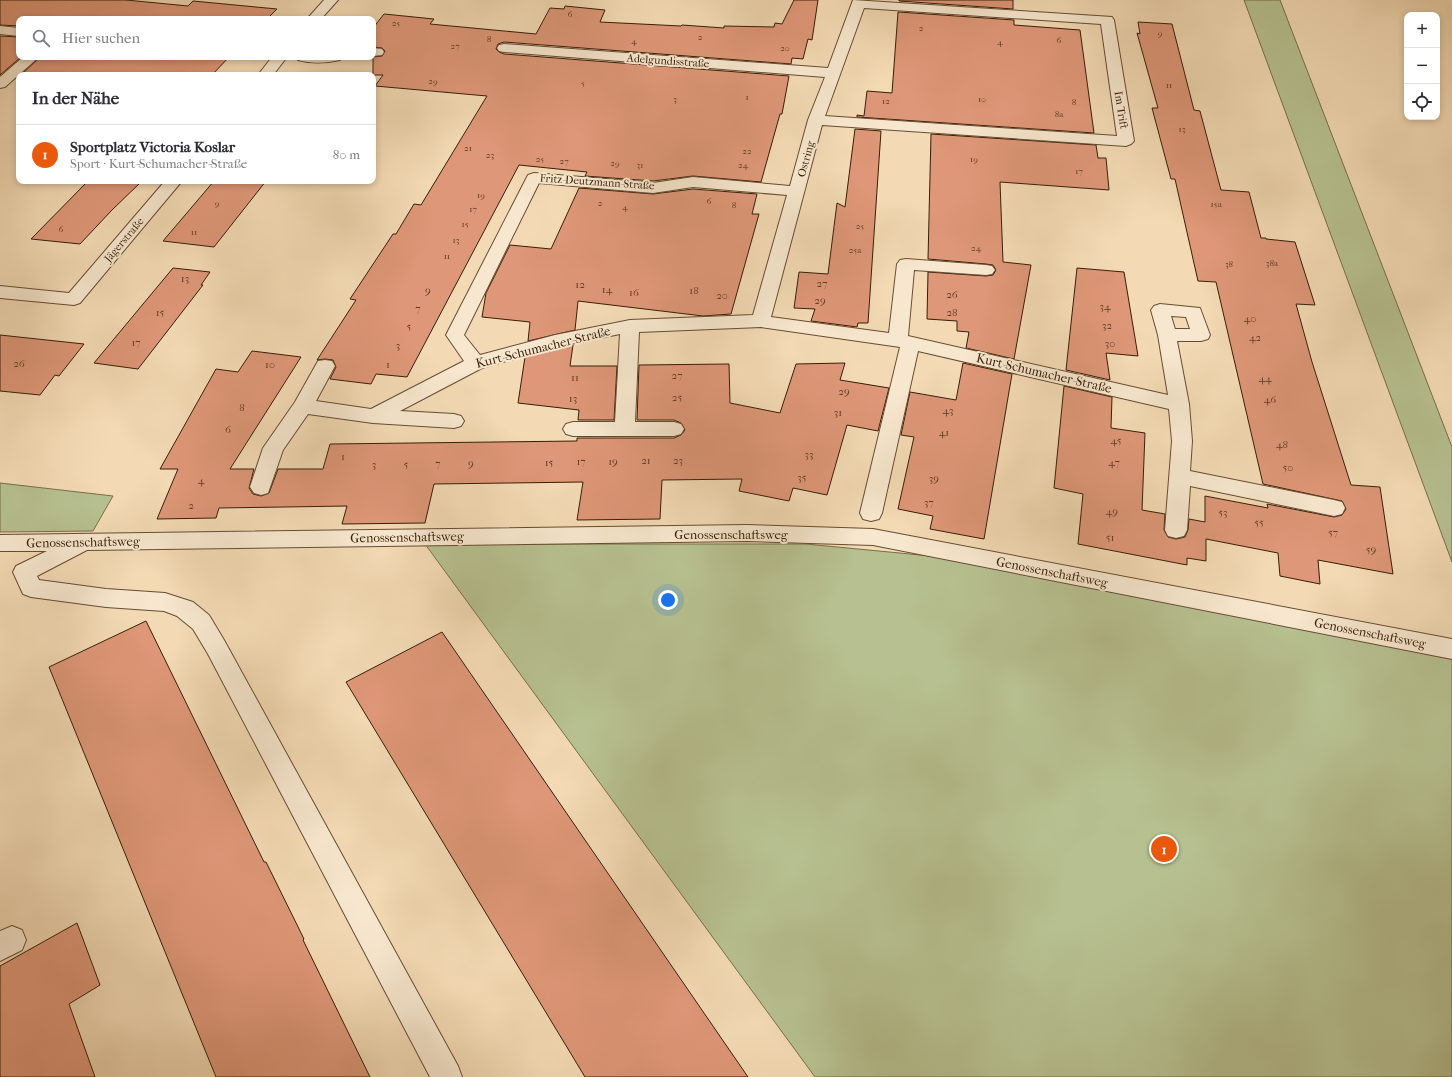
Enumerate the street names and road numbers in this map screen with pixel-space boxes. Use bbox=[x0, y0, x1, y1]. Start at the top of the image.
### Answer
street label: Adelgundisstraße bbox=[625, 52, 710, 70]
street label: Im Trift bbox=[1112, 90, 1130, 130]
street label: Ostring bbox=[795, 139, 817, 178]
street label: Fritz-Deutzmann-Straße bbox=[539, 172, 655, 193]
street label: Jägerstraße bbox=[101, 215, 147, 266]
street label: Kurt-Schumacher-Straße bbox=[474, 323, 613, 371]
street label: Kurt-Schumacher-Straße bbox=[975, 350, 1114, 396]
street label: Genossenschaftsweg bbox=[674, 527, 789, 542]
street label: Genossenschaftsweg bbox=[350, 528, 465, 545]
street label: Genossenschaftsweg bbox=[26, 533, 141, 550]
street label: Genossenschaftsweg bbox=[995, 554, 1110, 590]
street label: Genossenschaftsweg bbox=[1313, 615, 1428, 651]

